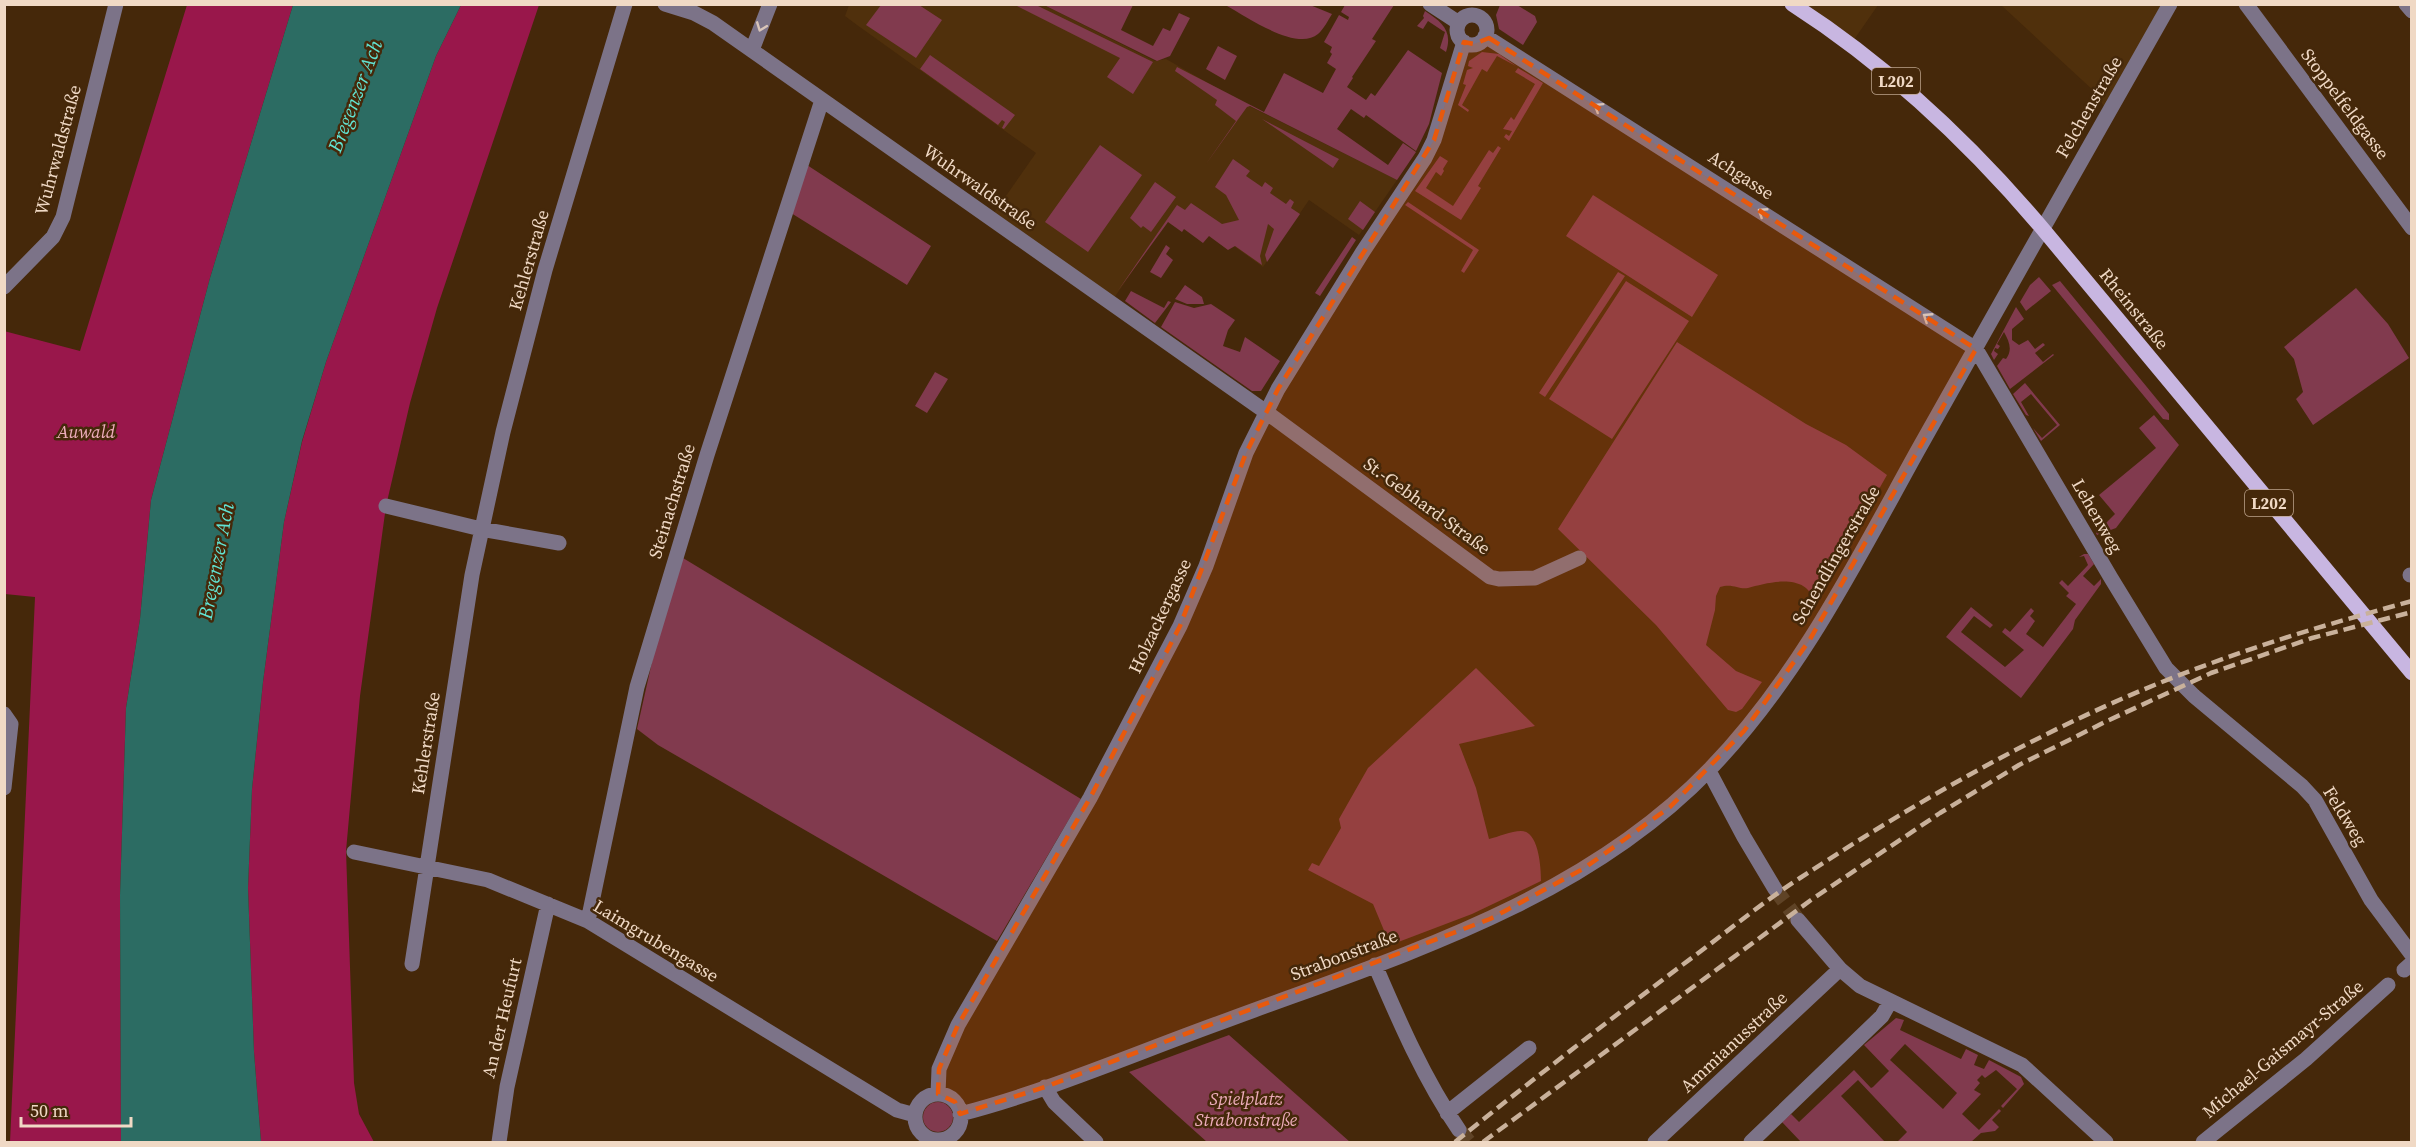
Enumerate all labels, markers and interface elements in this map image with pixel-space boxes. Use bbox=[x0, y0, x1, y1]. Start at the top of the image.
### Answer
one-way arrow bbox=[756, 21, 768, 32]
water label: Bregenzer Ach bbox=[320, 36, 389, 157]
street label: Stoppelfeldgasse bbox=[2295, 43, 2395, 164]
street label: Felchenstraße bbox=[2049, 51, 2128, 162]
road number: L202 bbox=[1872, 68, 1920, 94]
street label: Wuhrwaldstraße bbox=[28, 82, 87, 218]
one-way arrow bbox=[1594, 103, 1604, 115]
street label: Wuhrwaldstraße bbox=[918, 138, 1042, 235]
street label: Achgasse bbox=[1703, 144, 1779, 205]
street label: Kehlerstraße bbox=[502, 207, 555, 313]
one-way arrow bbox=[1758, 208, 1769, 219]
street label: Rheinstraße bbox=[2094, 263, 2175, 355]
one-way arrow bbox=[1923, 313, 1934, 324]
park label: Auwald bbox=[56, 419, 116, 444]
street label: Steinachstraße bbox=[642, 440, 701, 561]
street label: St.-Gebhard-Straße bbox=[1359, 451, 1496, 560]
street label: Lehenweg bbox=[2066, 474, 2129, 558]
street label: Schendlingerstraße bbox=[1786, 481, 1885, 629]
road number: L202 bbox=[2245, 490, 2293, 516]
water label: Bregenzer Ach bbox=[191, 500, 241, 623]
street label: Holzackergasse bbox=[1122, 554, 1197, 677]
street label: Kehlerstraße bbox=[405, 690, 446, 796]
street label: Feldweg bbox=[2317, 781, 2374, 850]
street label: Laimgrubengasse bbox=[589, 893, 724, 988]
street label: Strabonstraße bbox=[1287, 923, 1401, 986]
street label: An der Heufurt bbox=[476, 955, 527, 1080]
street label: Michael-Gaismayr-Straße bbox=[2197, 974, 2369, 1124]
street label: Ammianusstraße bbox=[1675, 985, 1793, 1098]
park label: Spielplatz Strabonstraße bbox=[1195, 1086, 1298, 1132]
scale bar bbox=[21, 1090, 130, 1128]
text: 50 m bbox=[30, 1098, 68, 1123]

